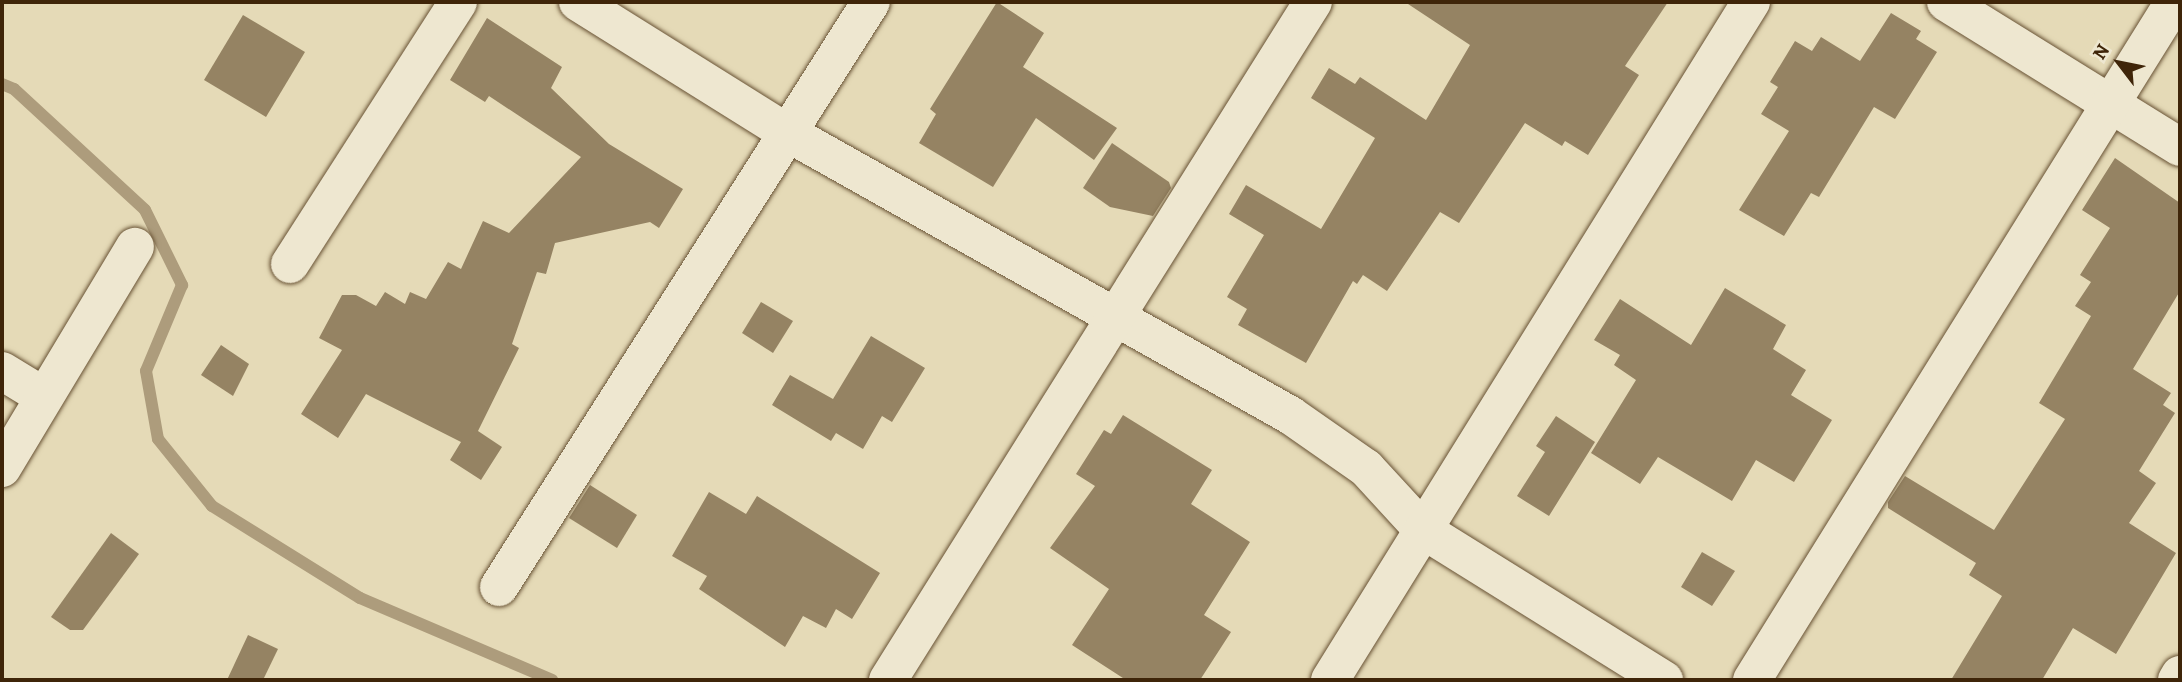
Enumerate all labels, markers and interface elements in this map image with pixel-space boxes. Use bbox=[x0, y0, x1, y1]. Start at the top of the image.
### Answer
north arrow bbox=[2084, 28, 2154, 98]
text: N bbox=[2086, 39, 2116, 65]

